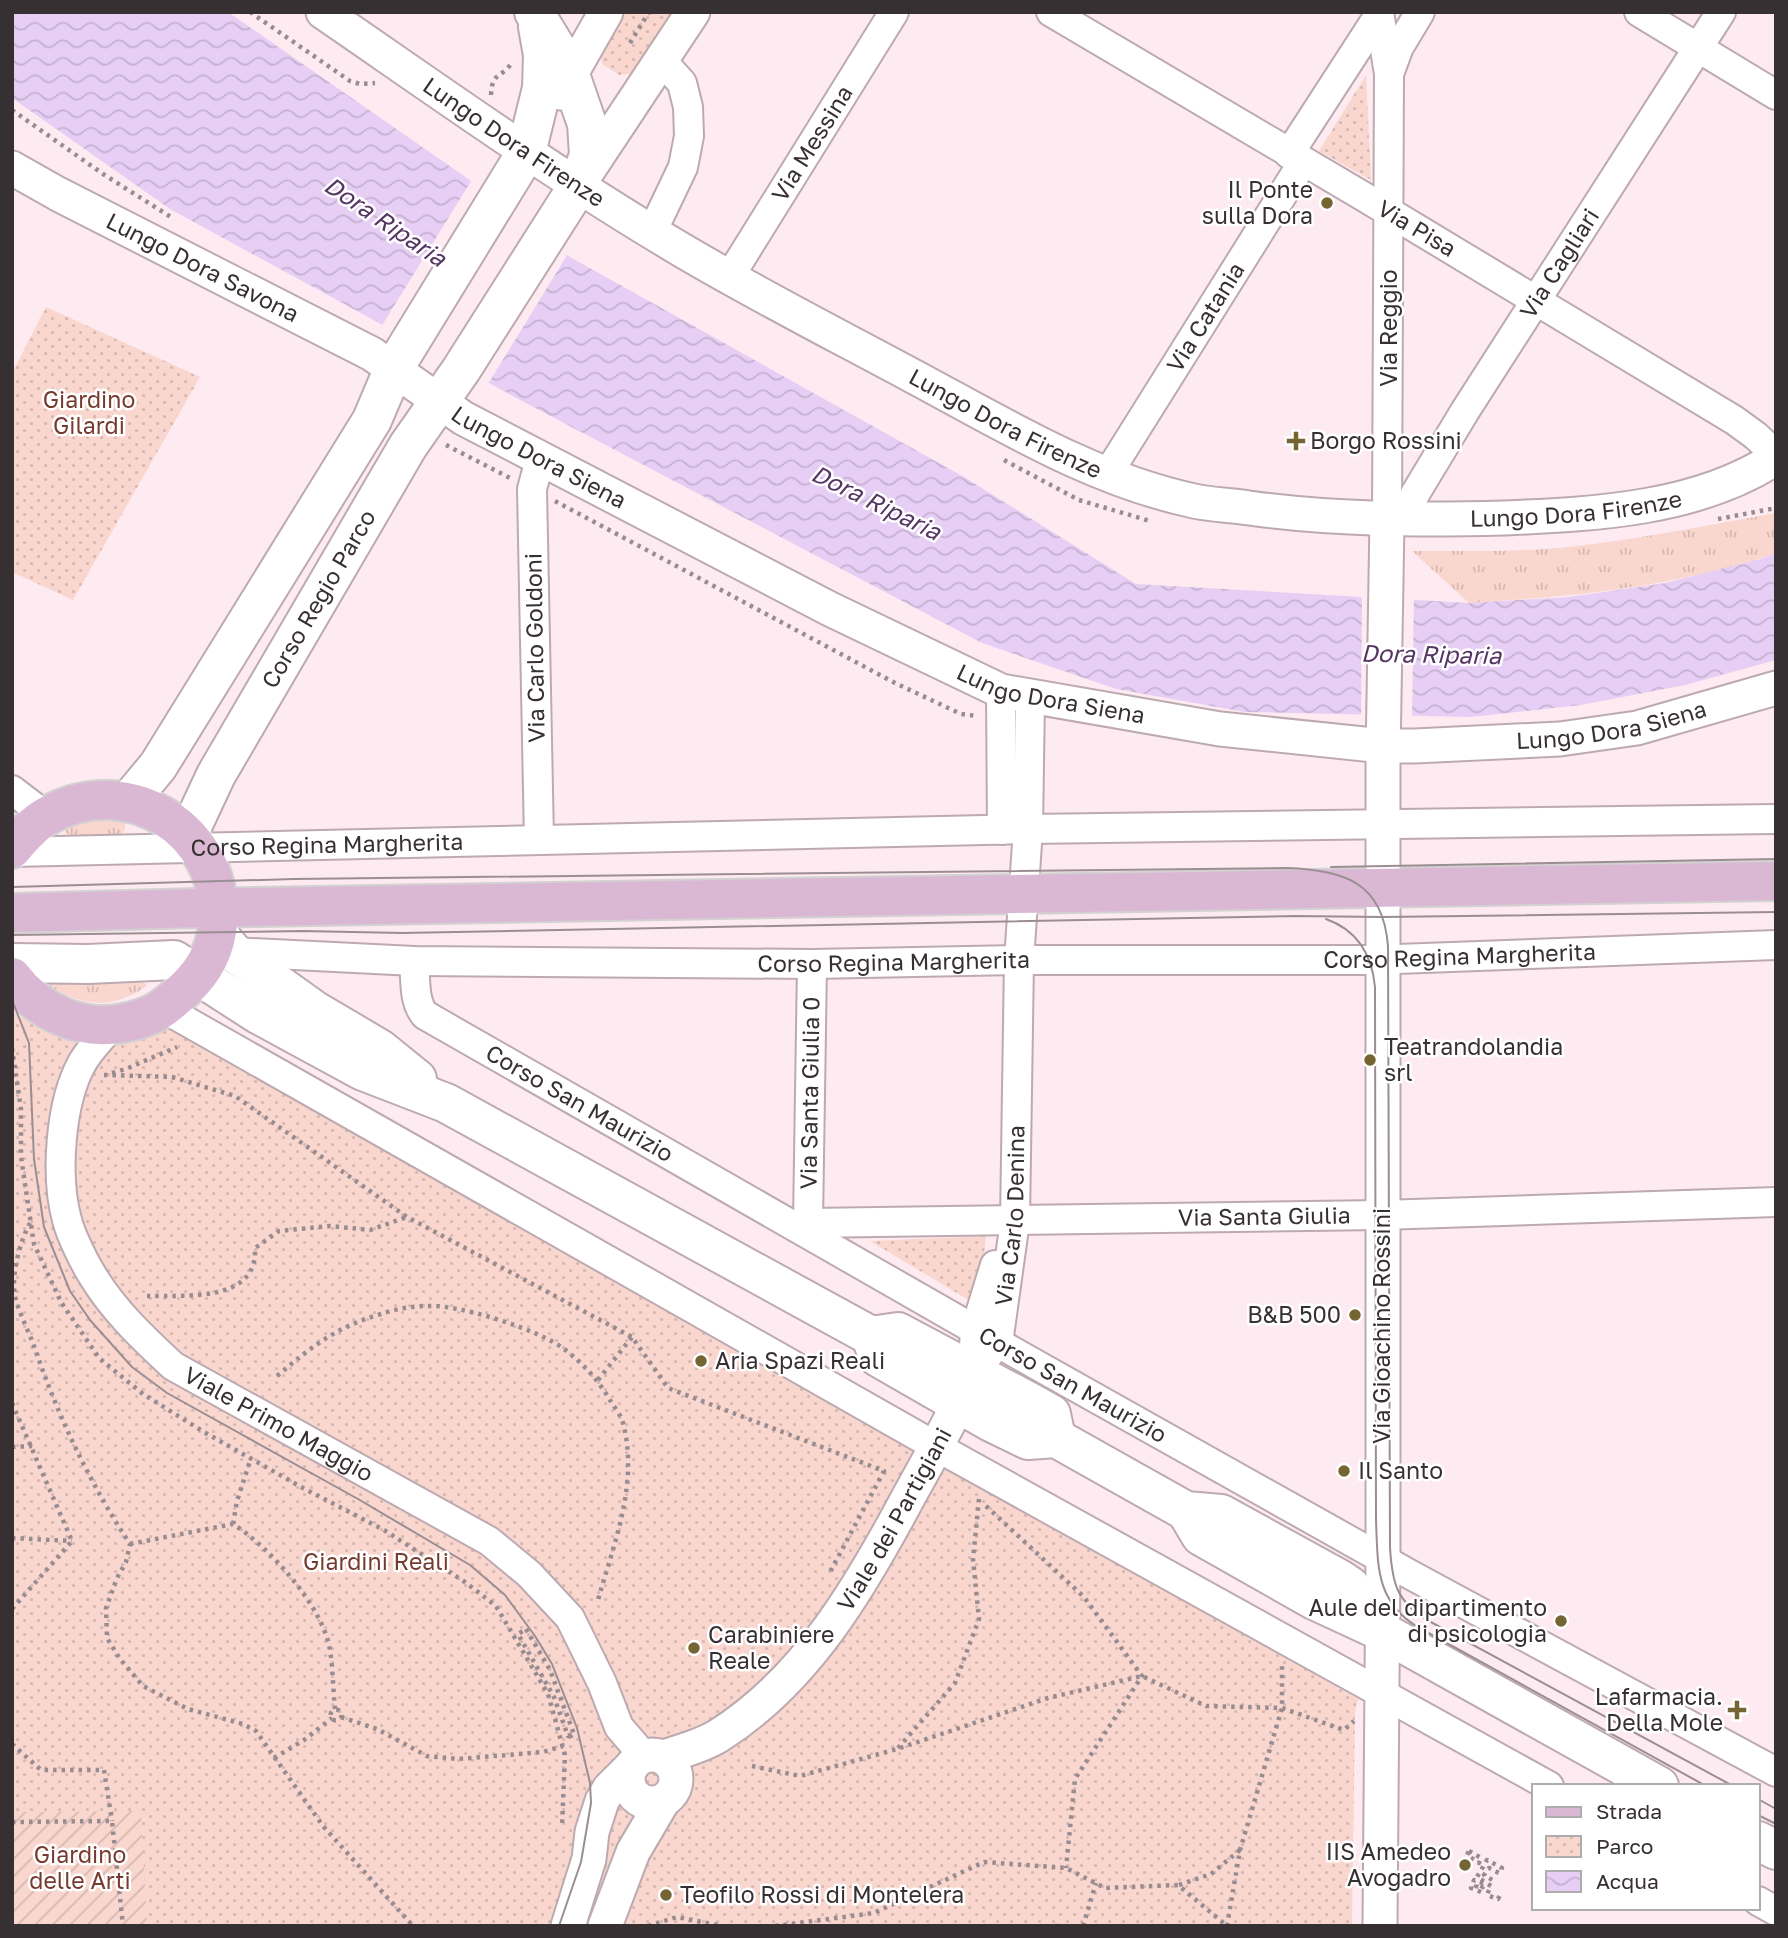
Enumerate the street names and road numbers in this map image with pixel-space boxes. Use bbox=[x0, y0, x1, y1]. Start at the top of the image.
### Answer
street label: Lungo Dora Firenze bbox=[418, 70, 610, 212]
street label: Via Messina bbox=[765, 80, 858, 206]
street label: Via Pisa bbox=[1373, 193, 1462, 262]
street label: Via Cagliari bbox=[1513, 203, 1604, 323]
street label: Lungo Dora Savona bbox=[102, 206, 304, 327]
street label: Via Catania bbox=[1160, 257, 1250, 377]
street label: Via Reggio bbox=[1374, 269, 1402, 387]
street label: Lungo Dora Firenze bbox=[905, 362, 1106, 484]
street label: Lungo Dora Siena bbox=[446, 399, 631, 514]
street label: Lungo Dora Firenze bbox=[1470, 483, 1685, 532]
street label: Corso Regio Parco bbox=[255, 504, 381, 693]
street label: Via Carlo Goldoni bbox=[518, 553, 550, 743]
street label: Lungo Dora Siena bbox=[953, 657, 1147, 729]
street label: Lungo Dora Siena bbox=[1515, 694, 1709, 754]
street label: Corso Regina Margherita bbox=[190, 827, 464, 861]
street label: Corso Regina Margherita bbox=[1323, 937, 1596, 973]
street label: Corso Regina Margherita bbox=[757, 945, 1030, 977]
street label: Via Santa Giulia 0 bbox=[794, 996, 824, 1190]
street label: Corso San Maurizio bbox=[481, 1038, 679, 1167]
street label: Via Carlo Denina bbox=[988, 1125, 1029, 1308]
street label: Via Santa Giulia bbox=[1178, 1200, 1351, 1231]
street label: Via Gioachino Rossini bbox=[1367, 1208, 1395, 1444]
street label: Corso San Maurizio bbox=[974, 1320, 1172, 1448]
street label: Viale Primo Maggio bbox=[179, 1360, 378, 1487]
street label: Viale dei Partigiani bbox=[831, 1422, 957, 1616]

